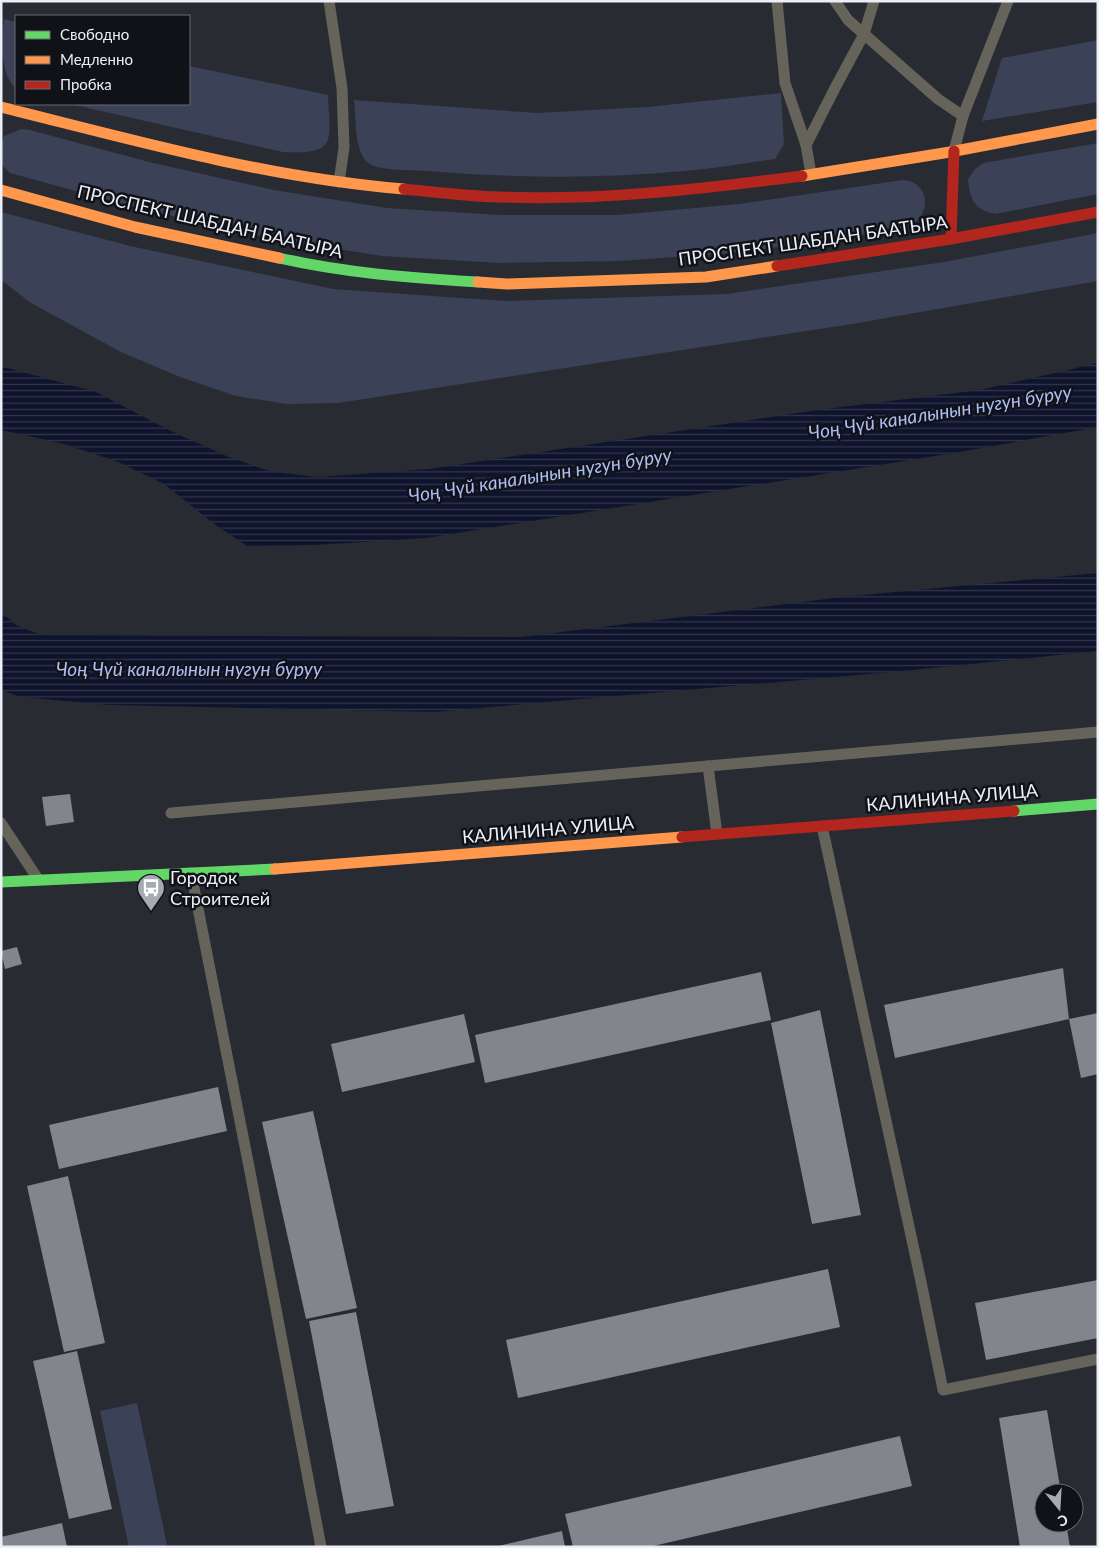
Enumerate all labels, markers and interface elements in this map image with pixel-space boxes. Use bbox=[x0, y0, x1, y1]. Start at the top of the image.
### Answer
legend bbox=[15, 15, 190, 105]
text: Свободно bbox=[60, 25, 129, 43]
text: Медленно bbox=[60, 50, 133, 68]
text: Пробка bbox=[60, 75, 112, 93]
street label: ПРОСПЕКТ ШАБДАН БААТЫРА bbox=[75, 180, 346, 262]
street label: ПРОСПЕКТ ШАБДАН БААТЫРА bbox=[677, 210, 950, 270]
water label: Чоң Чүй каналынын нугун буруу bbox=[807, 379, 1074, 444]
water label: Чоң Чүй каналынын нугун буруу bbox=[407, 442, 674, 507]
water label: Чоң Чүй каналынын нугун буруу bbox=[56, 657, 323, 680]
street label: КАЛИНИНА УЛИЦА bbox=[865, 778, 1040, 815]
street label: КАЛИНИНА УЛИЦА bbox=[461, 810, 636, 847]
place label: Городок Строителей bbox=[170, 866, 270, 909]
bus stop icon: Городок Строителей bbox=[136, 873, 166, 912]
north arrow bbox=[1034, 1483, 1084, 1533]
text: С bbox=[1055, 1511, 1070, 1531]

